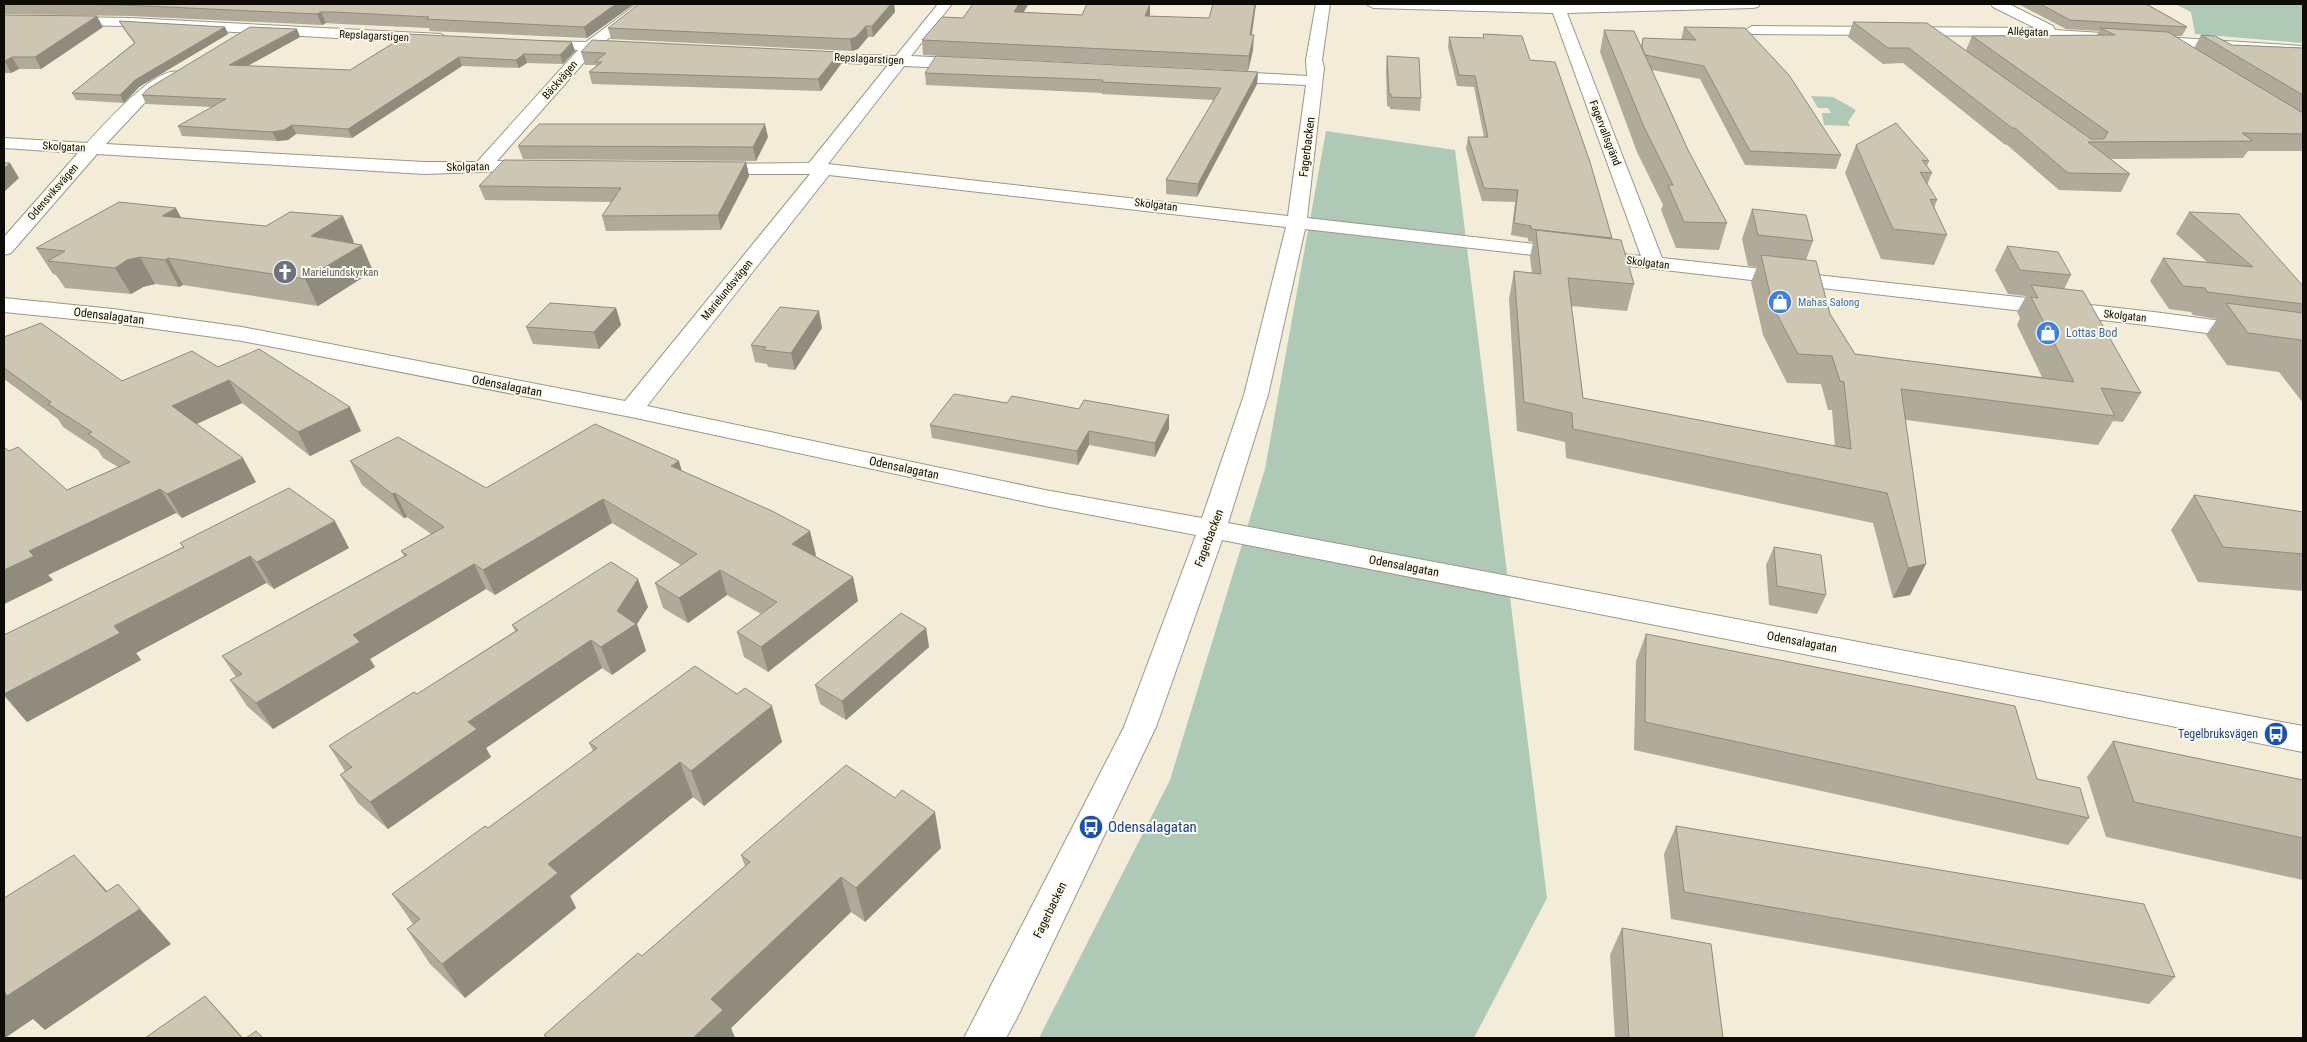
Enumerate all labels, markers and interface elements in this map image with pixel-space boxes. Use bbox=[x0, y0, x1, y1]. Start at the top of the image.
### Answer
street label: Allégatan bbox=[2007, 25, 2049, 39]
street label: Repslagarstigen bbox=[339, 28, 409, 44]
street label: Repslagarstigen bbox=[834, 51, 904, 67]
street label: Bäckvägen bbox=[540, 58, 580, 102]
street label: Fagervallsgränd bbox=[1587, 98, 1623, 168]
street label: Fagerbacken bbox=[1296, 116, 1318, 178]
street label: Skolgatan bbox=[42, 139, 86, 155]
street label: Skolgatan bbox=[446, 160, 490, 174]
street label: Odensviksvägen bbox=[25, 161, 81, 223]
street label: Skolgatan bbox=[1134, 196, 1178, 214]
street label: Skolgatan bbox=[1626, 254, 1670, 272]
street label: Marielundsvägen bbox=[699, 257, 755, 323]
church icon: Marielundskyrkan bbox=[272, 259, 298, 285]
place label: Marielundskyrkan bbox=[302, 266, 379, 279]
shop icon: Mahas Salong bbox=[1767, 289, 1793, 315]
place label: Mahas Salong bbox=[1798, 296, 1859, 309]
street label: Odensalagatan bbox=[73, 305, 145, 327]
street label: Skolgatan bbox=[2103, 307, 2147, 325]
shop icon: Lottas Bod bbox=[2035, 320, 2061, 346]
place label: Lottas Bod bbox=[2066, 326, 2117, 340]
street label: Odensalagatan bbox=[471, 372, 543, 400]
street label: Odensalagatan bbox=[868, 454, 940, 482]
street label: Fagerbacken bbox=[1192, 507, 1226, 569]
street label: Odensalagatan bbox=[1368, 552, 1440, 580]
street label: Odensalagatan bbox=[1766, 628, 1838, 656]
bus stop icon: Tegelbruksvägen bbox=[2263, 721, 2289, 747]
place label: Tegelbruksvägen bbox=[2178, 727, 2258, 741]
bus stop icon: Odensalagatan bbox=[1078, 814, 1104, 840]
place label: Odensalagatan bbox=[1108, 818, 1197, 836]
street label: Fagerbacken bbox=[1030, 880, 1070, 940]

